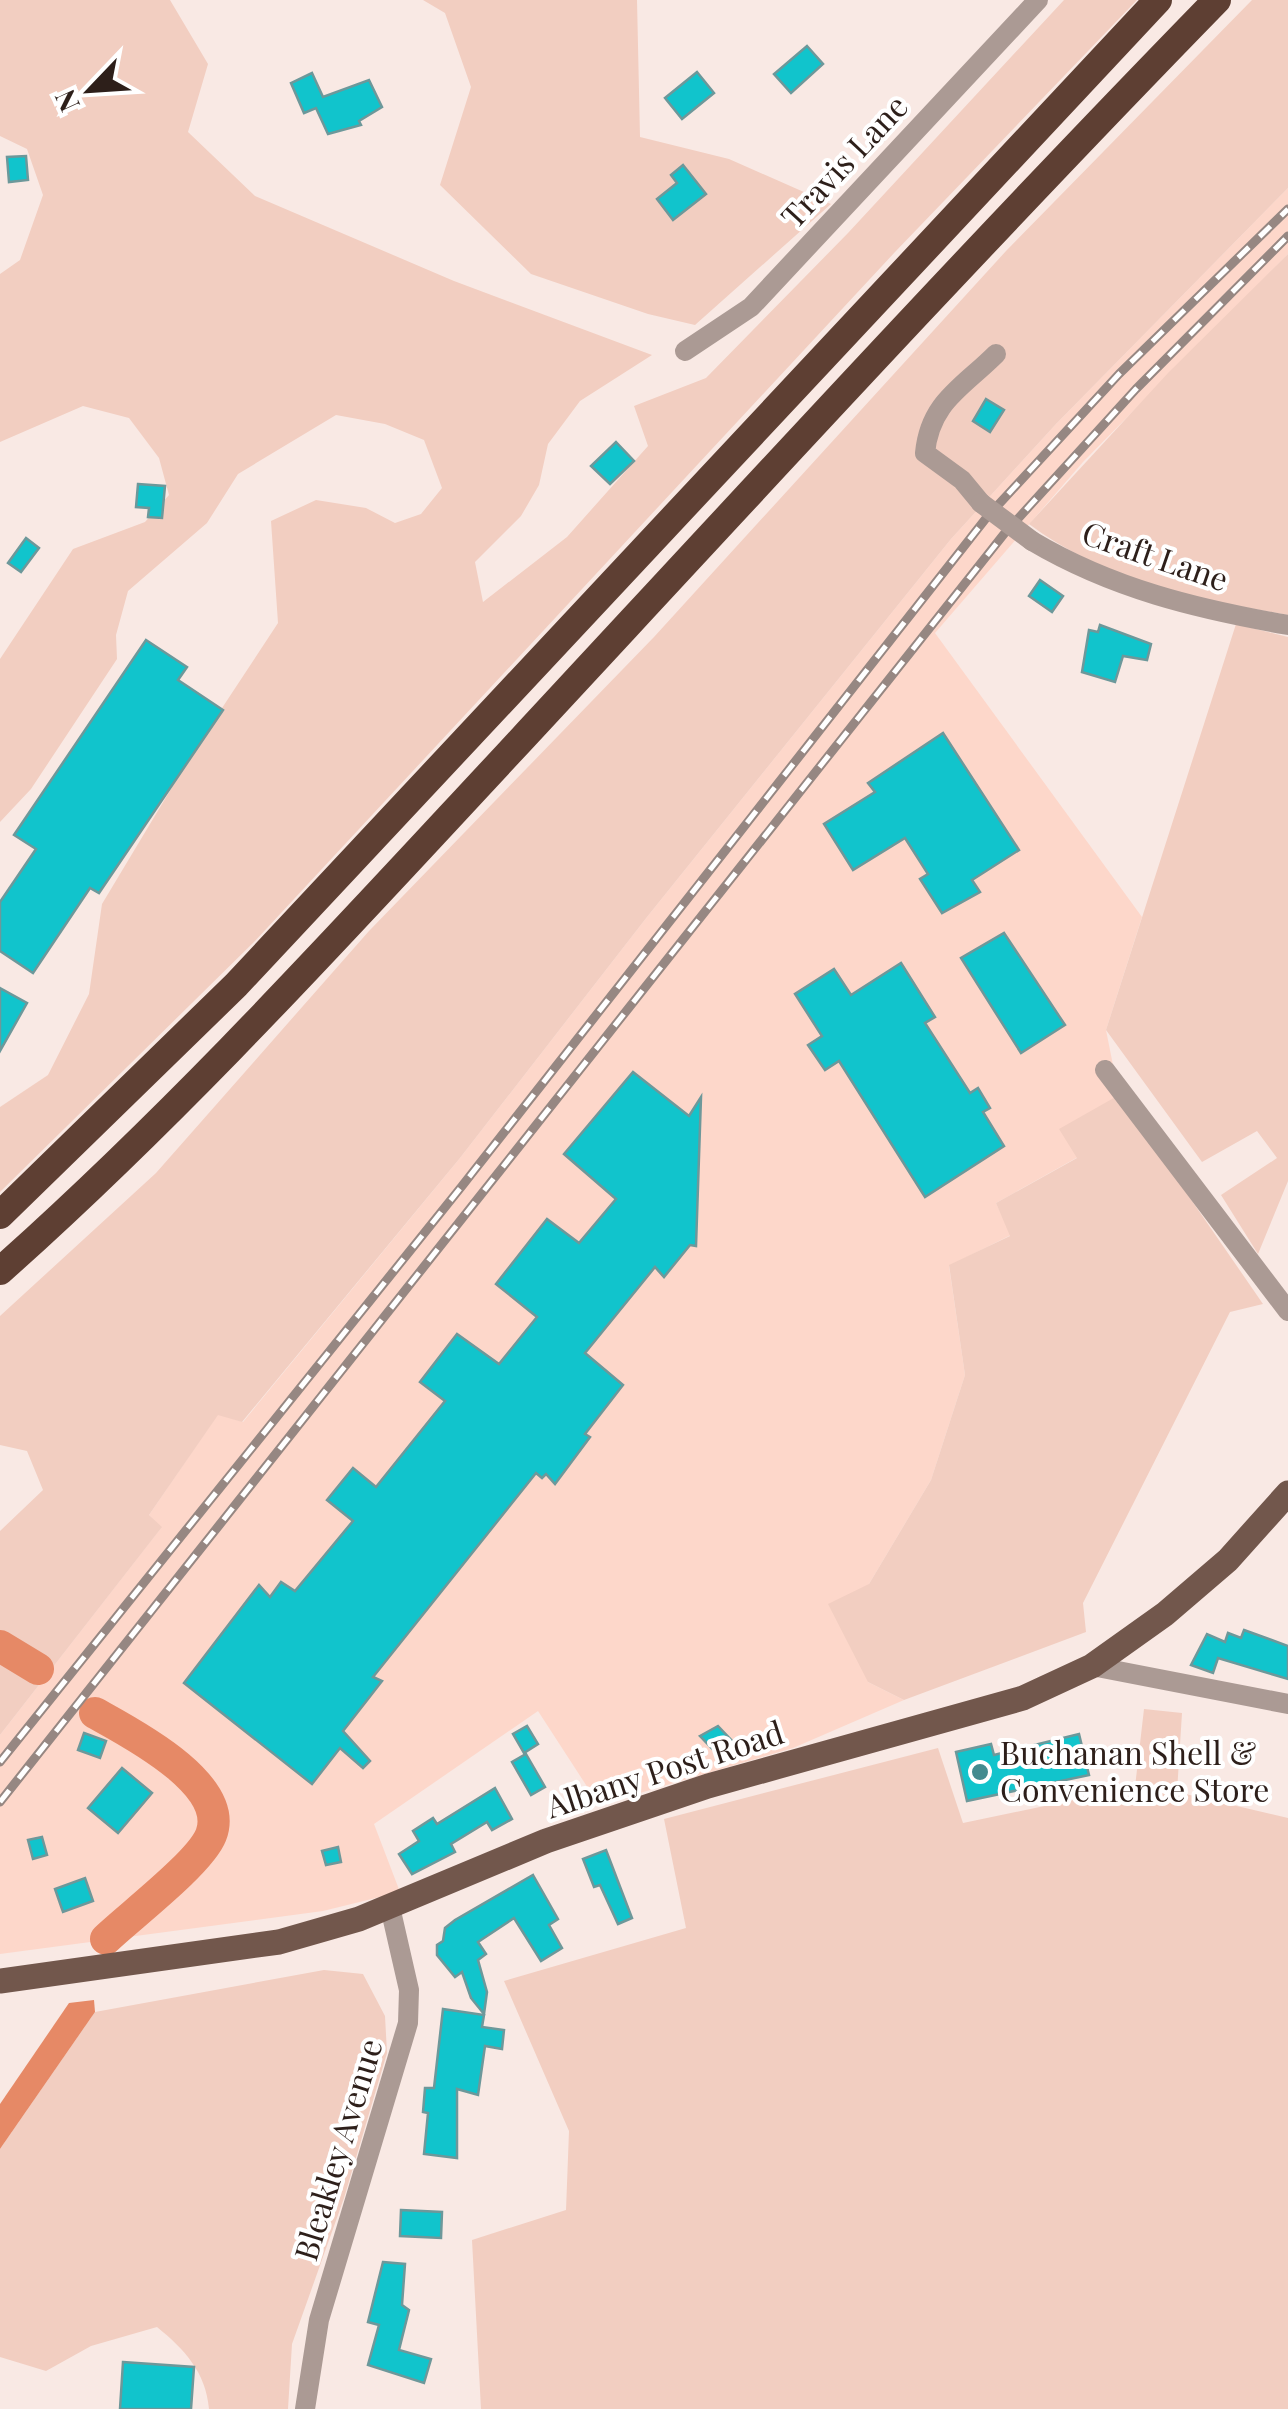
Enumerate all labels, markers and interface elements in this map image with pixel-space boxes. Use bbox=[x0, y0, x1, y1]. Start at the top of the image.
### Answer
north arrow bbox=[40, 40, 140, 140]
text: N bbox=[45, 84, 87, 118]
street label: Travis Lane bbox=[770, 84, 916, 236]
street label: Craft Lane bbox=[1077, 510, 1234, 600]
street label: Albany Post Road bbox=[539, 1709, 788, 1827]
place label: Buchanan Shell & Convenience Store bbox=[1000, 1730, 1269, 1810]
marker: Buchanan Shell & Convenience Store bbox=[969, 1761, 991, 1783]
street label: Bleakley Avenue bbox=[282, 2033, 391, 2265]

